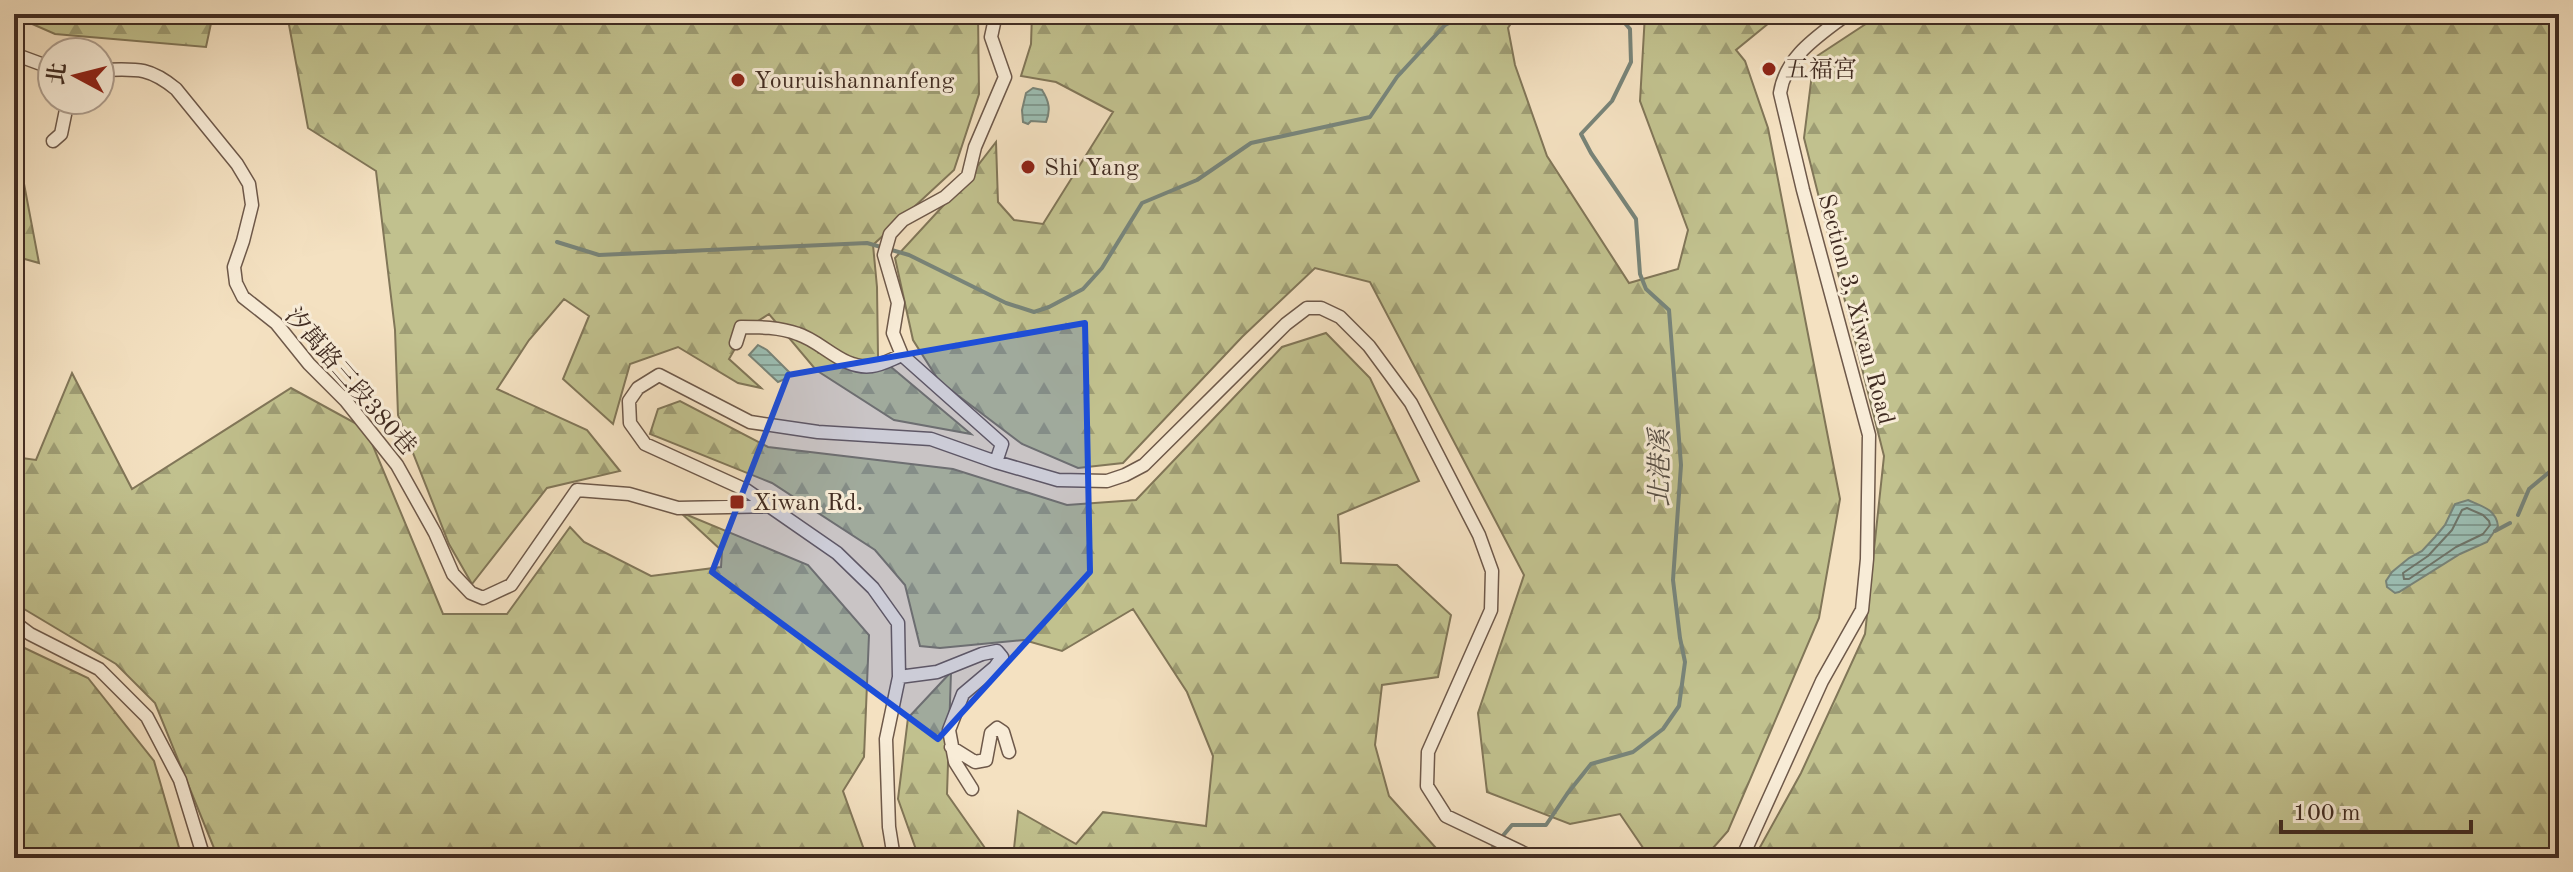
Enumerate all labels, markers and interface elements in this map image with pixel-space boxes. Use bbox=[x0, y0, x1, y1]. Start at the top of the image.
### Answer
north arrow bbox=[36, 36, 116, 116]
place label: 五福宮 bbox=[1785, 56, 1857, 83]
marker: 五福宮 bbox=[1760, 60, 1778, 78]
text: 北 bbox=[44, 61, 70, 86]
place label: Youruishannanfeng bbox=[754, 70, 955, 94]
marker: Youruishannanfeng bbox=[729, 71, 747, 89]
place label: Shi Yang bbox=[1044, 157, 1139, 181]
marker: Shi Yang bbox=[1019, 158, 1037, 176]
street label: Section 3, Xiwan Road bbox=[1813, 192, 1897, 427]
street label: 汐萬路三段380巷 bbox=[279, 302, 422, 460]
water label: 北港溪 bbox=[1646, 426, 1674, 507]
place label: Xiwan Rd. bbox=[753, 492, 863, 516]
marker: Xiwan Rd. bbox=[728, 493, 746, 511]
scale bar bbox=[2281, 784, 2471, 834]
text: 100 m bbox=[2293, 802, 2361, 826]

